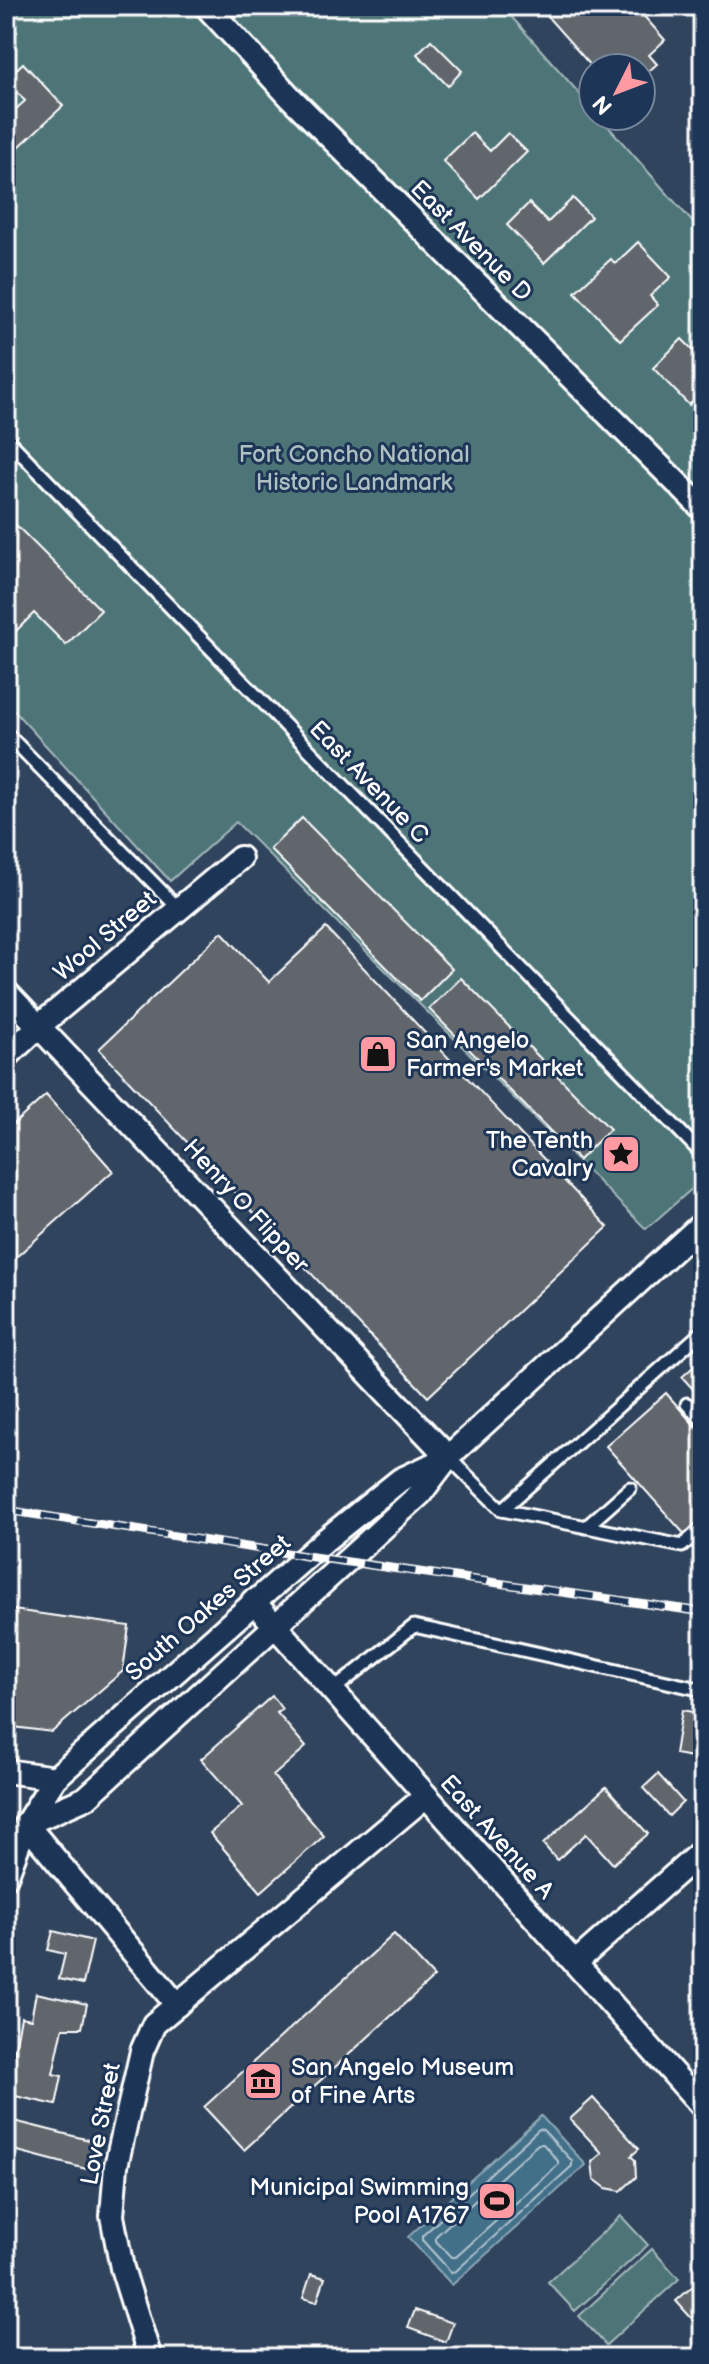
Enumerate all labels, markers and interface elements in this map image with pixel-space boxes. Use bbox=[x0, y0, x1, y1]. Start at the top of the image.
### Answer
north arrow bbox=[577, 52, 657, 132]
text: N bbox=[588, 89, 619, 120]
street label: East Avenue D bbox=[404, 174, 538, 308]
park label: Fort Concho National Historic Landmark bbox=[238, 440, 470, 497]
street label: East Avenue C bbox=[303, 715, 435, 849]
street label: Wool Street bbox=[48, 884, 163, 987]
place label: San Angelo Farmer's Market bbox=[406, 1026, 584, 1083]
shop icon: San Angelo Farmer's Market bbox=[357, 1033, 399, 1075]
place label: The Tenth Cavalry bbox=[486, 1126, 593, 1183]
street label: Henry O Flipper bbox=[177, 1133, 315, 1279]
place icon: The Tenth Cavalry bbox=[600, 1133, 642, 1175]
street label: South Oakes Street bbox=[120, 1528, 297, 1688]
street label: East Avenue A bbox=[434, 1769, 560, 1905]
place label: San Angelo Museum of Fine Arts bbox=[291, 2053, 514, 2110]
street label: Love Street bbox=[75, 2060, 127, 2188]
museum icon: San Angelo Museum of Fine Arts bbox=[242, 2060, 284, 2102]
place label: Municipal Swimming Pool A1767 bbox=[250, 2173, 469, 2230]
sports icon: Municipal Swimming Pool A1767 bbox=[476, 2180, 518, 2222]

